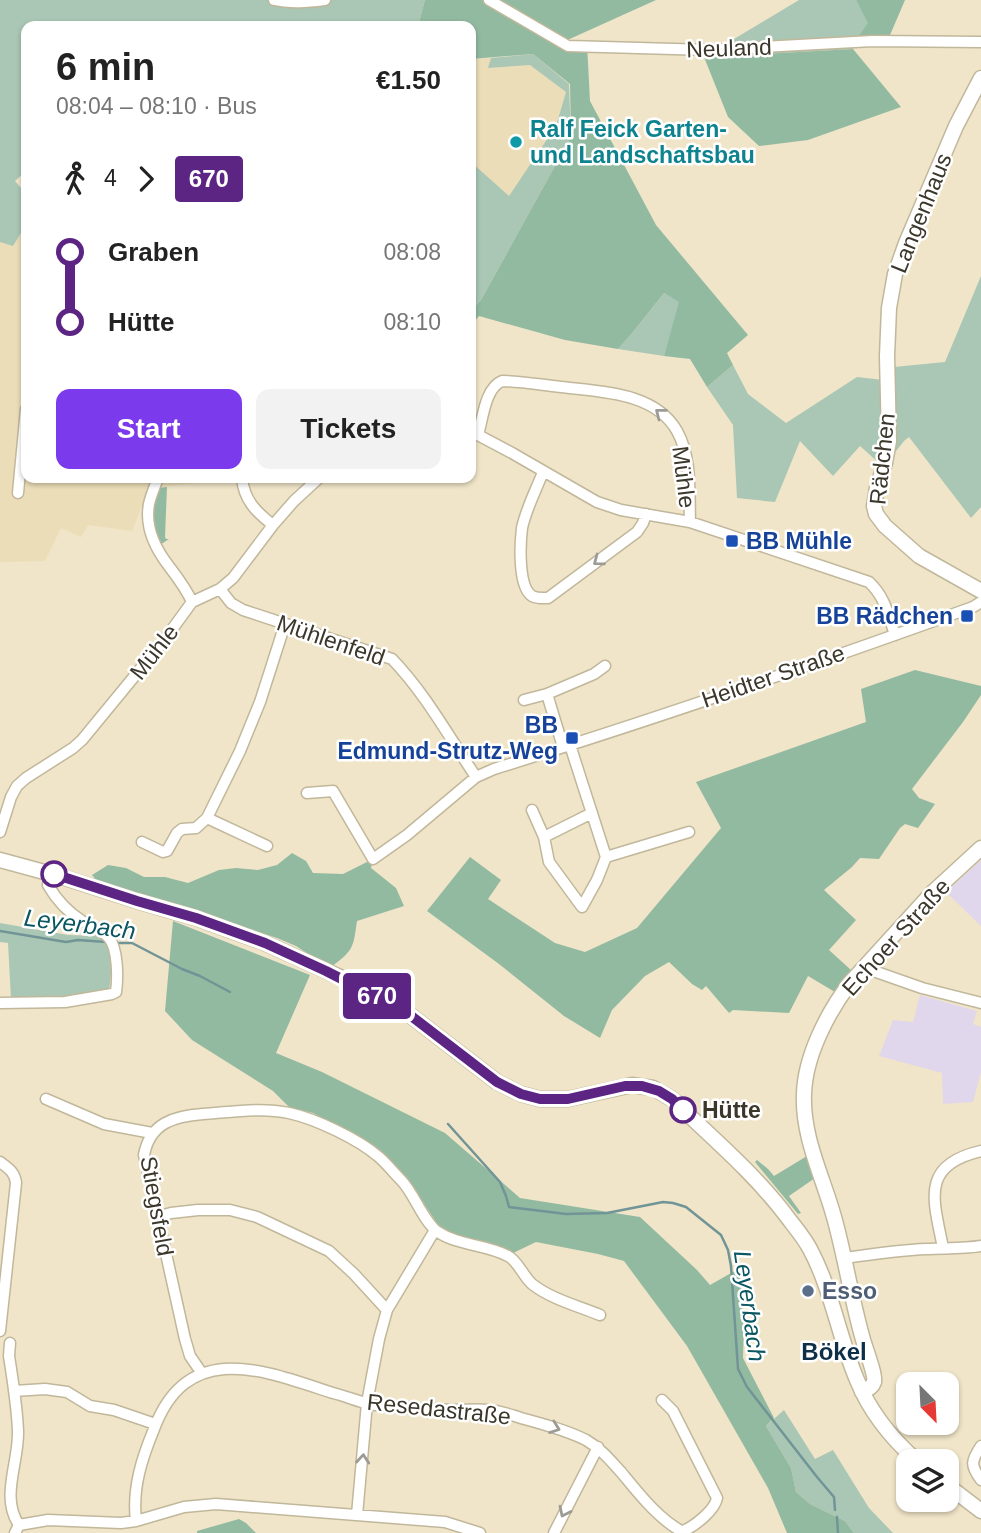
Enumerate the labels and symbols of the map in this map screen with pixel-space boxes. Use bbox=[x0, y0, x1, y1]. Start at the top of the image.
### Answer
street label: Neuland bbox=[686, 34, 772, 62]
place label: Ralf Feick Garten- und Landschaftsbau bbox=[530, 116, 755, 168]
marker: Ralf Feick Garten- und Landschaftsbau bbox=[508, 134, 524, 150]
street label: Langenhaus bbox=[885, 149, 957, 277]
one-way arrow bbox=[655, 409, 668, 422]
street label: Rädchen bbox=[864, 412, 900, 506]
street label: Mühle bbox=[667, 444, 701, 510]
place label: BB Mühle bbox=[746, 528, 852, 554]
marker: BB Mühle bbox=[724, 533, 740, 549]
one-way arrow bbox=[594, 553, 606, 566]
place label: BB Rädchen bbox=[816, 603, 953, 629]
marker: BB Rädchen bbox=[959, 608, 975, 624]
street label: Mühlenfeld bbox=[274, 609, 388, 671]
street label: Mühle bbox=[124, 619, 184, 685]
street label: Heidter Straße bbox=[698, 639, 848, 713]
place label: BB Edmund-Strutz-Weg bbox=[337, 712, 558, 764]
marker: BB Edmund-Strutz-Weg bbox=[564, 730, 580, 746]
unlabelled marker bbox=[41, 861, 67, 887]
street label: Echoer Straße bbox=[837, 873, 955, 1001]
water label: Leyerbach bbox=[23, 904, 137, 944]
line badge: 670 bbox=[337, 973, 417, 1019]
marker: Hütte bbox=[670, 1097, 696, 1123]
place label: Hütte bbox=[702, 1097, 761, 1123]
street label: Stiegsfeld bbox=[135, 1154, 179, 1258]
water label: Leyerbach bbox=[729, 1249, 771, 1363]
place label: Esso bbox=[822, 1278, 877, 1304]
marker: Esso bbox=[800, 1283, 816, 1299]
district label: Bökel bbox=[801, 1338, 867, 1365]
north arrow bbox=[896, 1372, 959, 1435]
street label: Resedastraße bbox=[366, 1389, 512, 1429]
one-way arrow bbox=[549, 1420, 561, 1434]
one-way arrow bbox=[355, 1454, 370, 1465]
one-way arrow bbox=[558, 1505, 572, 1517]

